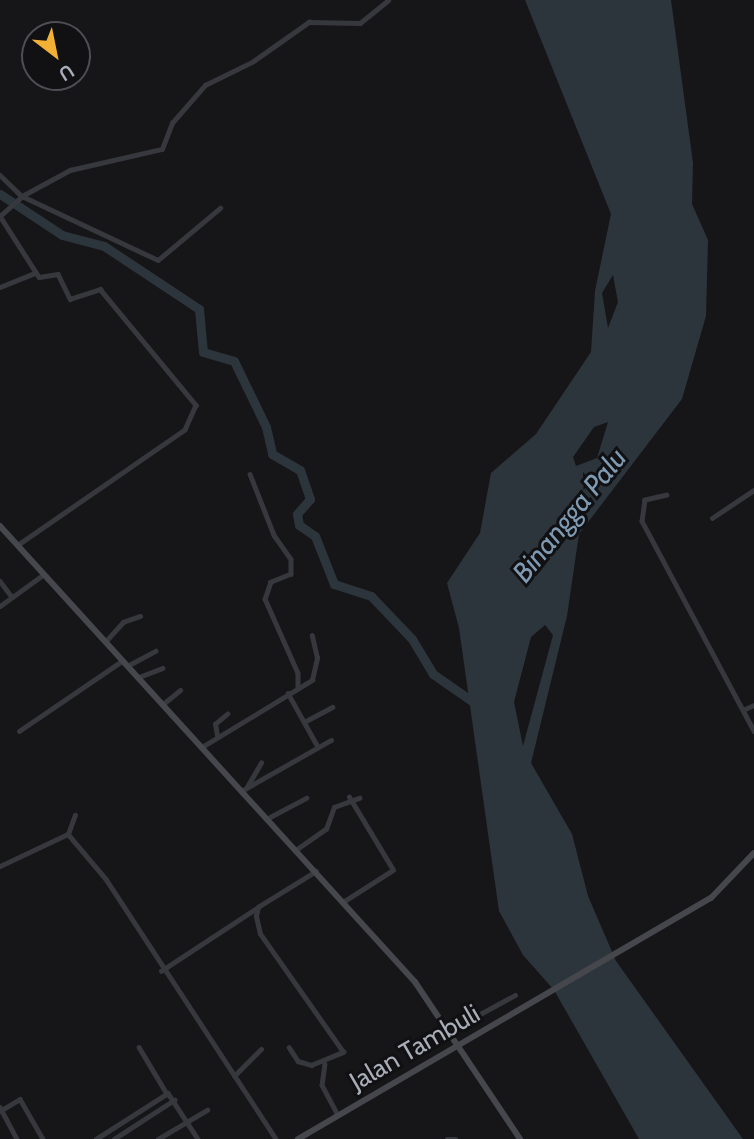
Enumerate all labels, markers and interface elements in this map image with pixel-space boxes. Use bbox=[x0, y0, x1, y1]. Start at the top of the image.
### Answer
north arrow bbox=[21, 21, 91, 91]
text: U bbox=[54, 59, 78, 86]
water label: Binangga Palu bbox=[505, 441, 633, 589]
street label: Jalan Tambuli bbox=[344, 998, 486, 1098]

